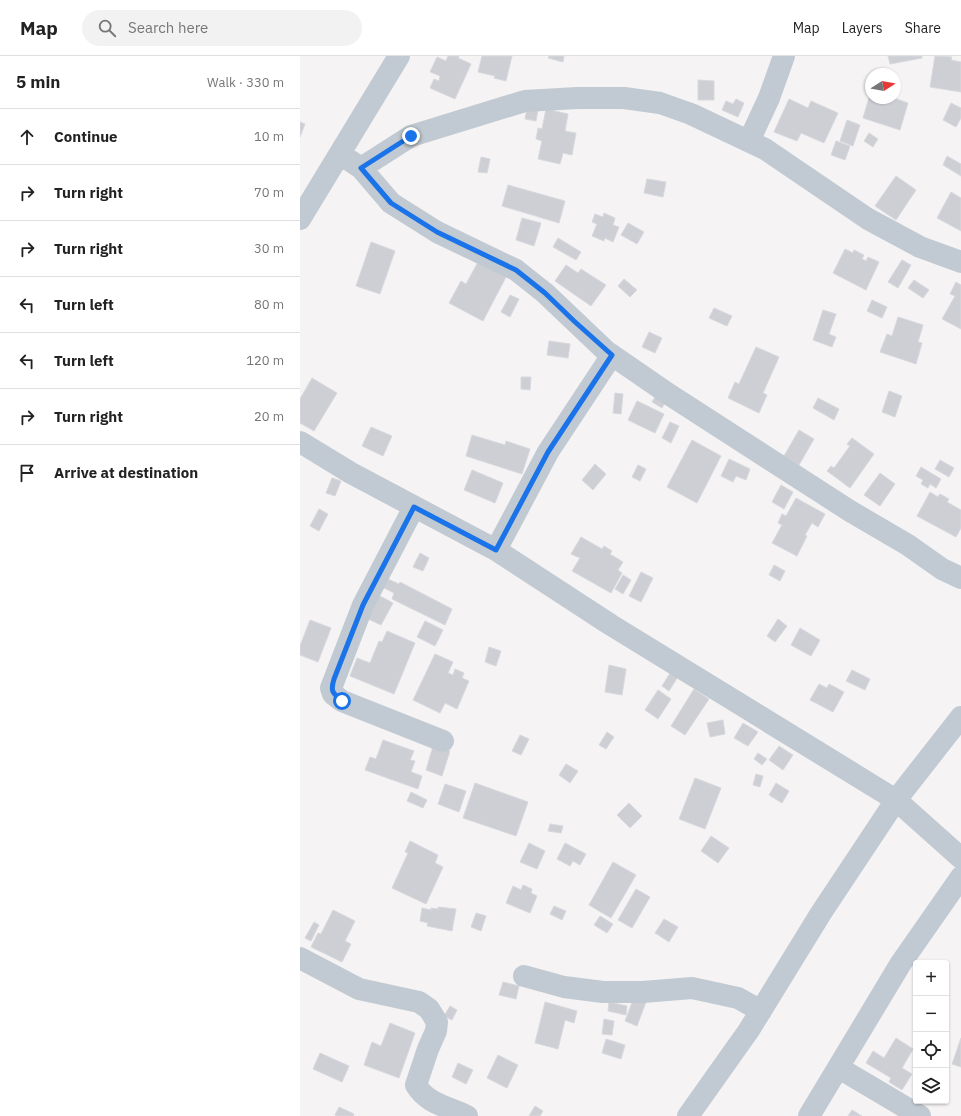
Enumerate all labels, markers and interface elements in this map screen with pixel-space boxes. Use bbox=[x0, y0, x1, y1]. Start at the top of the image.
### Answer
search box bbox=[82, 10, 362, 46]
text: Map bbox=[20, 16, 58, 40]
icon: search bbox=[96, 17, 118, 39]
text: Search here bbox=[128, 18, 208, 37]
text: Map bbox=[793, 19, 820, 37]
text: Layers bbox=[842, 19, 883, 37]
text: Share bbox=[905, 19, 941, 37]
north arrow bbox=[865, 68, 901, 104]
text: 5 min bbox=[16, 71, 60, 93]
text: Walk · 330 m bbox=[207, 74, 284, 91]
icon: ahead bbox=[16, 126, 38, 148]
text: Continue bbox=[54, 127, 118, 146]
route end bbox=[402, 127, 420, 145]
text: 10 m bbox=[254, 128, 284, 145]
icon: right bbox=[16, 182, 38, 204]
text: Turn right bbox=[54, 183, 123, 202]
text: 70 m bbox=[254, 184, 284, 201]
icon: right bbox=[16, 238, 38, 260]
text: Turn right bbox=[54, 239, 123, 258]
text: 30 m bbox=[254, 240, 284, 257]
icon: left bbox=[16, 294, 38, 316]
text: Turn left bbox=[54, 295, 114, 314]
text: 80 m bbox=[254, 296, 284, 313]
icon: left bbox=[16, 350, 38, 372]
text: Turn left bbox=[54, 351, 114, 370]
text: 120 m bbox=[246, 352, 284, 369]
icon: right bbox=[16, 406, 38, 428]
text: Turn right bbox=[54, 407, 123, 426]
text: 20 m bbox=[254, 408, 284, 425]
icon: arrive bbox=[16, 462, 38, 484]
text: Arrive at destination bbox=[54, 463, 198, 482]
route start bbox=[333, 692, 351, 710]
map controls bbox=[913, 960, 949, 1104]
button: + bbox=[913, 960, 949, 996]
button: − bbox=[913, 996, 949, 1032]
button: locate bbox=[913, 1032, 949, 1068]
button: layers bbox=[913, 1068, 949, 1104]

